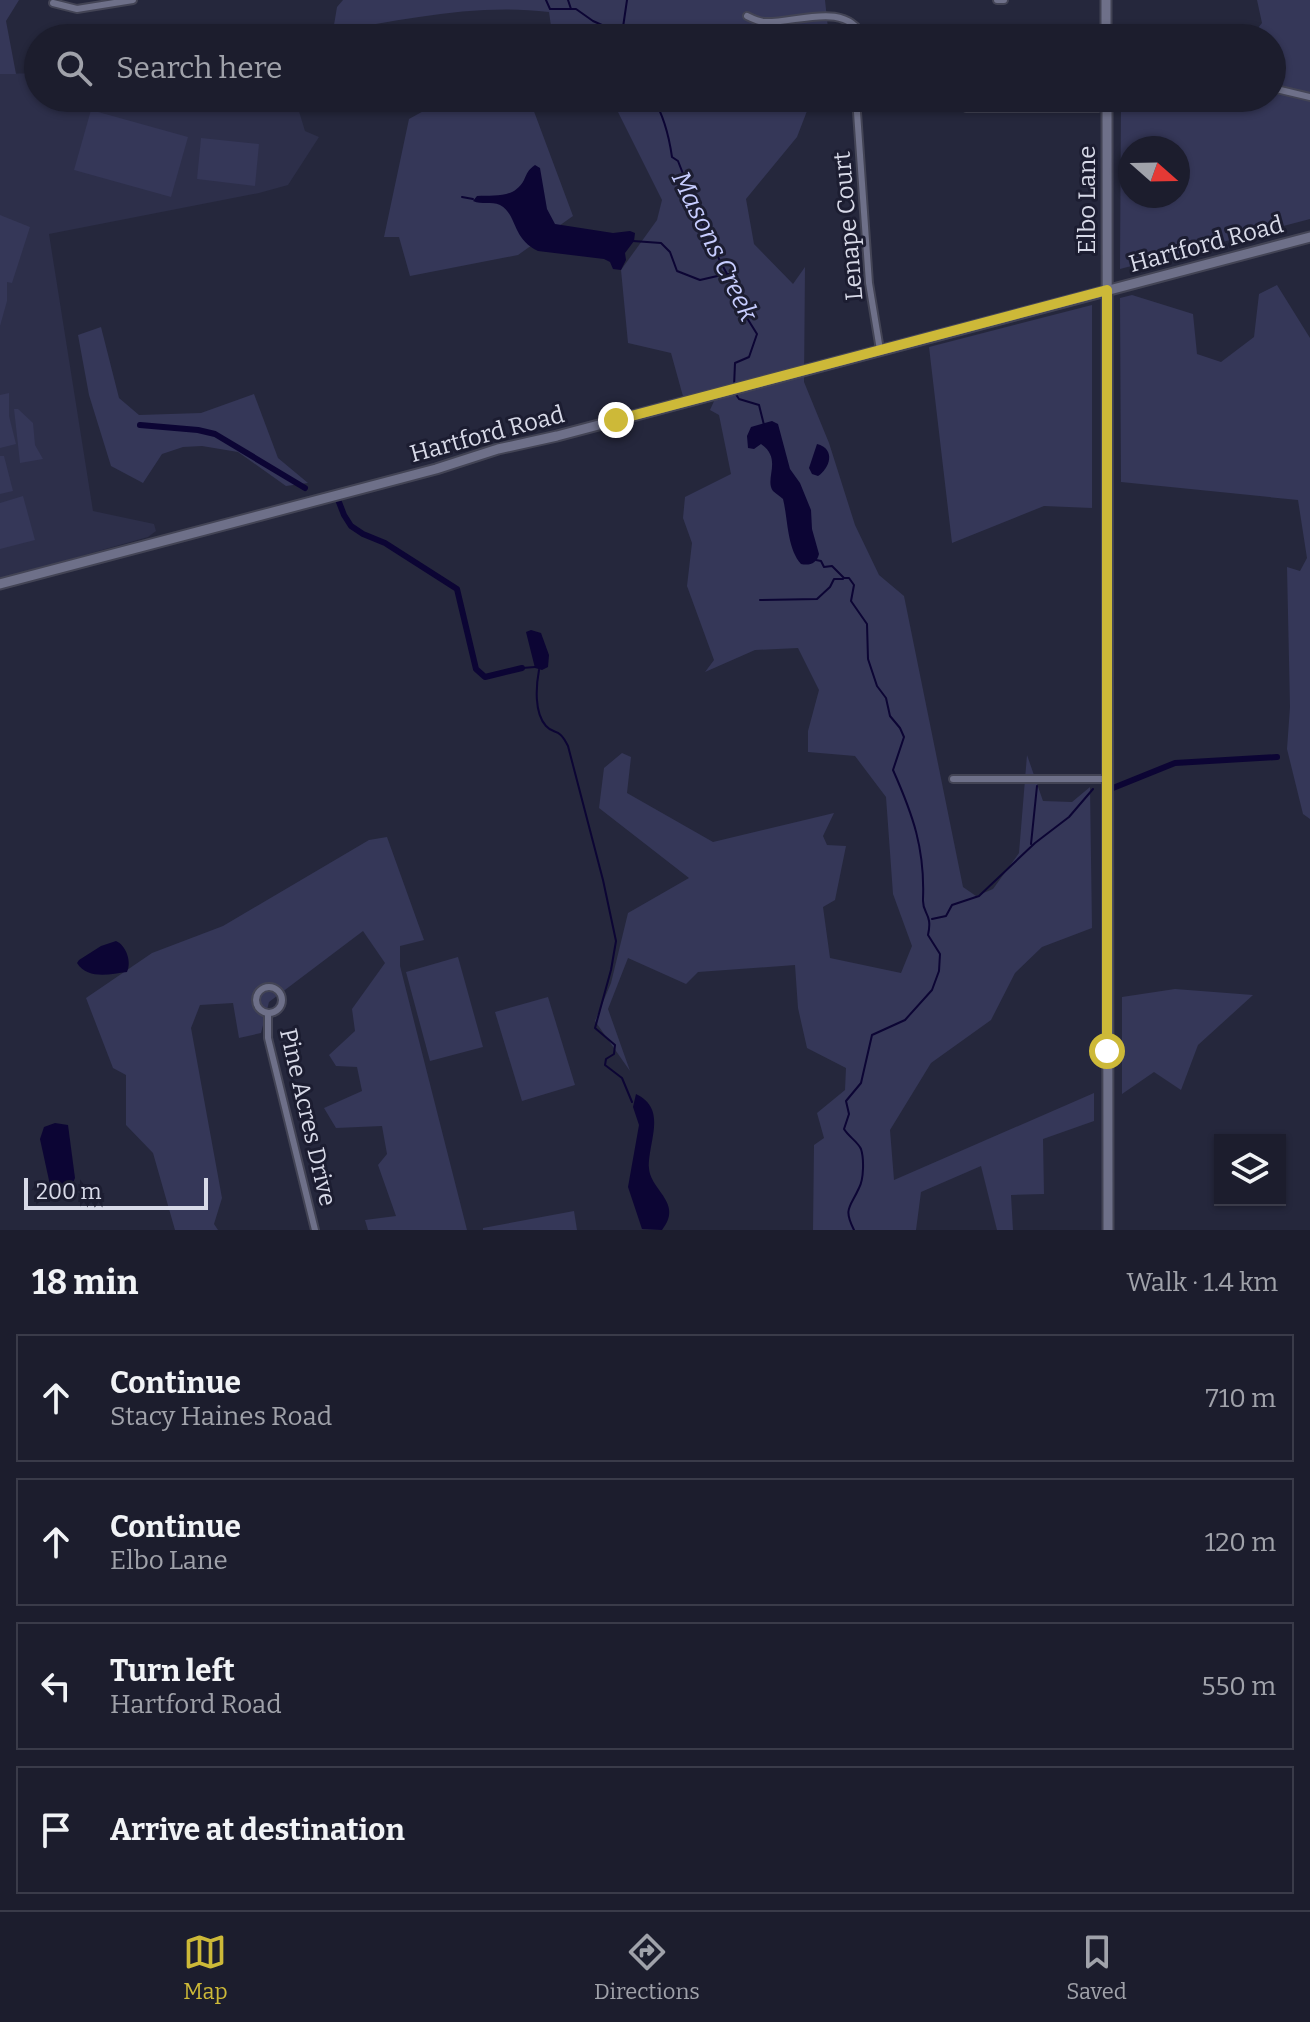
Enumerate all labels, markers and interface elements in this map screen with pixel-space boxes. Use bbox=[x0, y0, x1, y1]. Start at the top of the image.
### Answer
search box bbox=[24, 24, 1286, 112]
icon: search bbox=[52, 46, 96, 90]
text: Search here bbox=[116, 50, 283, 86]
north arrow bbox=[1118, 136, 1190, 208]
street label: Elbo Lane bbox=[1073, 146, 1101, 254]
street label: Lenape Court bbox=[828, 150, 868, 302]
water label: Masons Creek bbox=[665, 166, 765, 327]
street label: Hartford Road bbox=[1126, 210, 1286, 278]
street label: Hartford Road bbox=[407, 400, 567, 468]
route end bbox=[598, 402, 634, 438]
street label: Pine Acres Drive bbox=[274, 1025, 342, 1209]
route start bbox=[1089, 1033, 1125, 1069]
map controls bbox=[1214, 1134, 1286, 1206]
button: layers bbox=[1214, 1134, 1286, 1206]
scale bar bbox=[24, 1174, 208, 1210]
text: 200 m bbox=[36, 1178, 102, 1205]
text: 18 min bbox=[32, 1262, 138, 1303]
text: Walk · 1.4 km bbox=[1126, 1267, 1278, 1298]
text: Continue bbox=[110, 1365, 241, 1401]
icon: ahead bbox=[34, 1376, 78, 1420]
text: 710 m bbox=[1206, 1383, 1276, 1414]
text: Stacy Haines Road bbox=[110, 1401, 332, 1432]
text: Continue bbox=[110, 1509, 241, 1545]
icon: ahead bbox=[34, 1520, 78, 1564]
text: 120 m bbox=[1205, 1527, 1276, 1558]
text: Elbo Lane bbox=[110, 1545, 228, 1576]
text: Turn left bbox=[110, 1653, 235, 1689]
icon: left bbox=[34, 1664, 78, 1708]
text: 550 m bbox=[1202, 1671, 1276, 1702]
text: Hartford Road bbox=[110, 1689, 282, 1720]
icon: arrive bbox=[34, 1808, 78, 1852]
text: Arrive at destination bbox=[110, 1812, 405, 1848]
tab: Map bbox=[183, 1930, 228, 2005]
tab: Directions bbox=[594, 1930, 700, 2005]
tab: Saved bbox=[1066, 1930, 1127, 2005]

